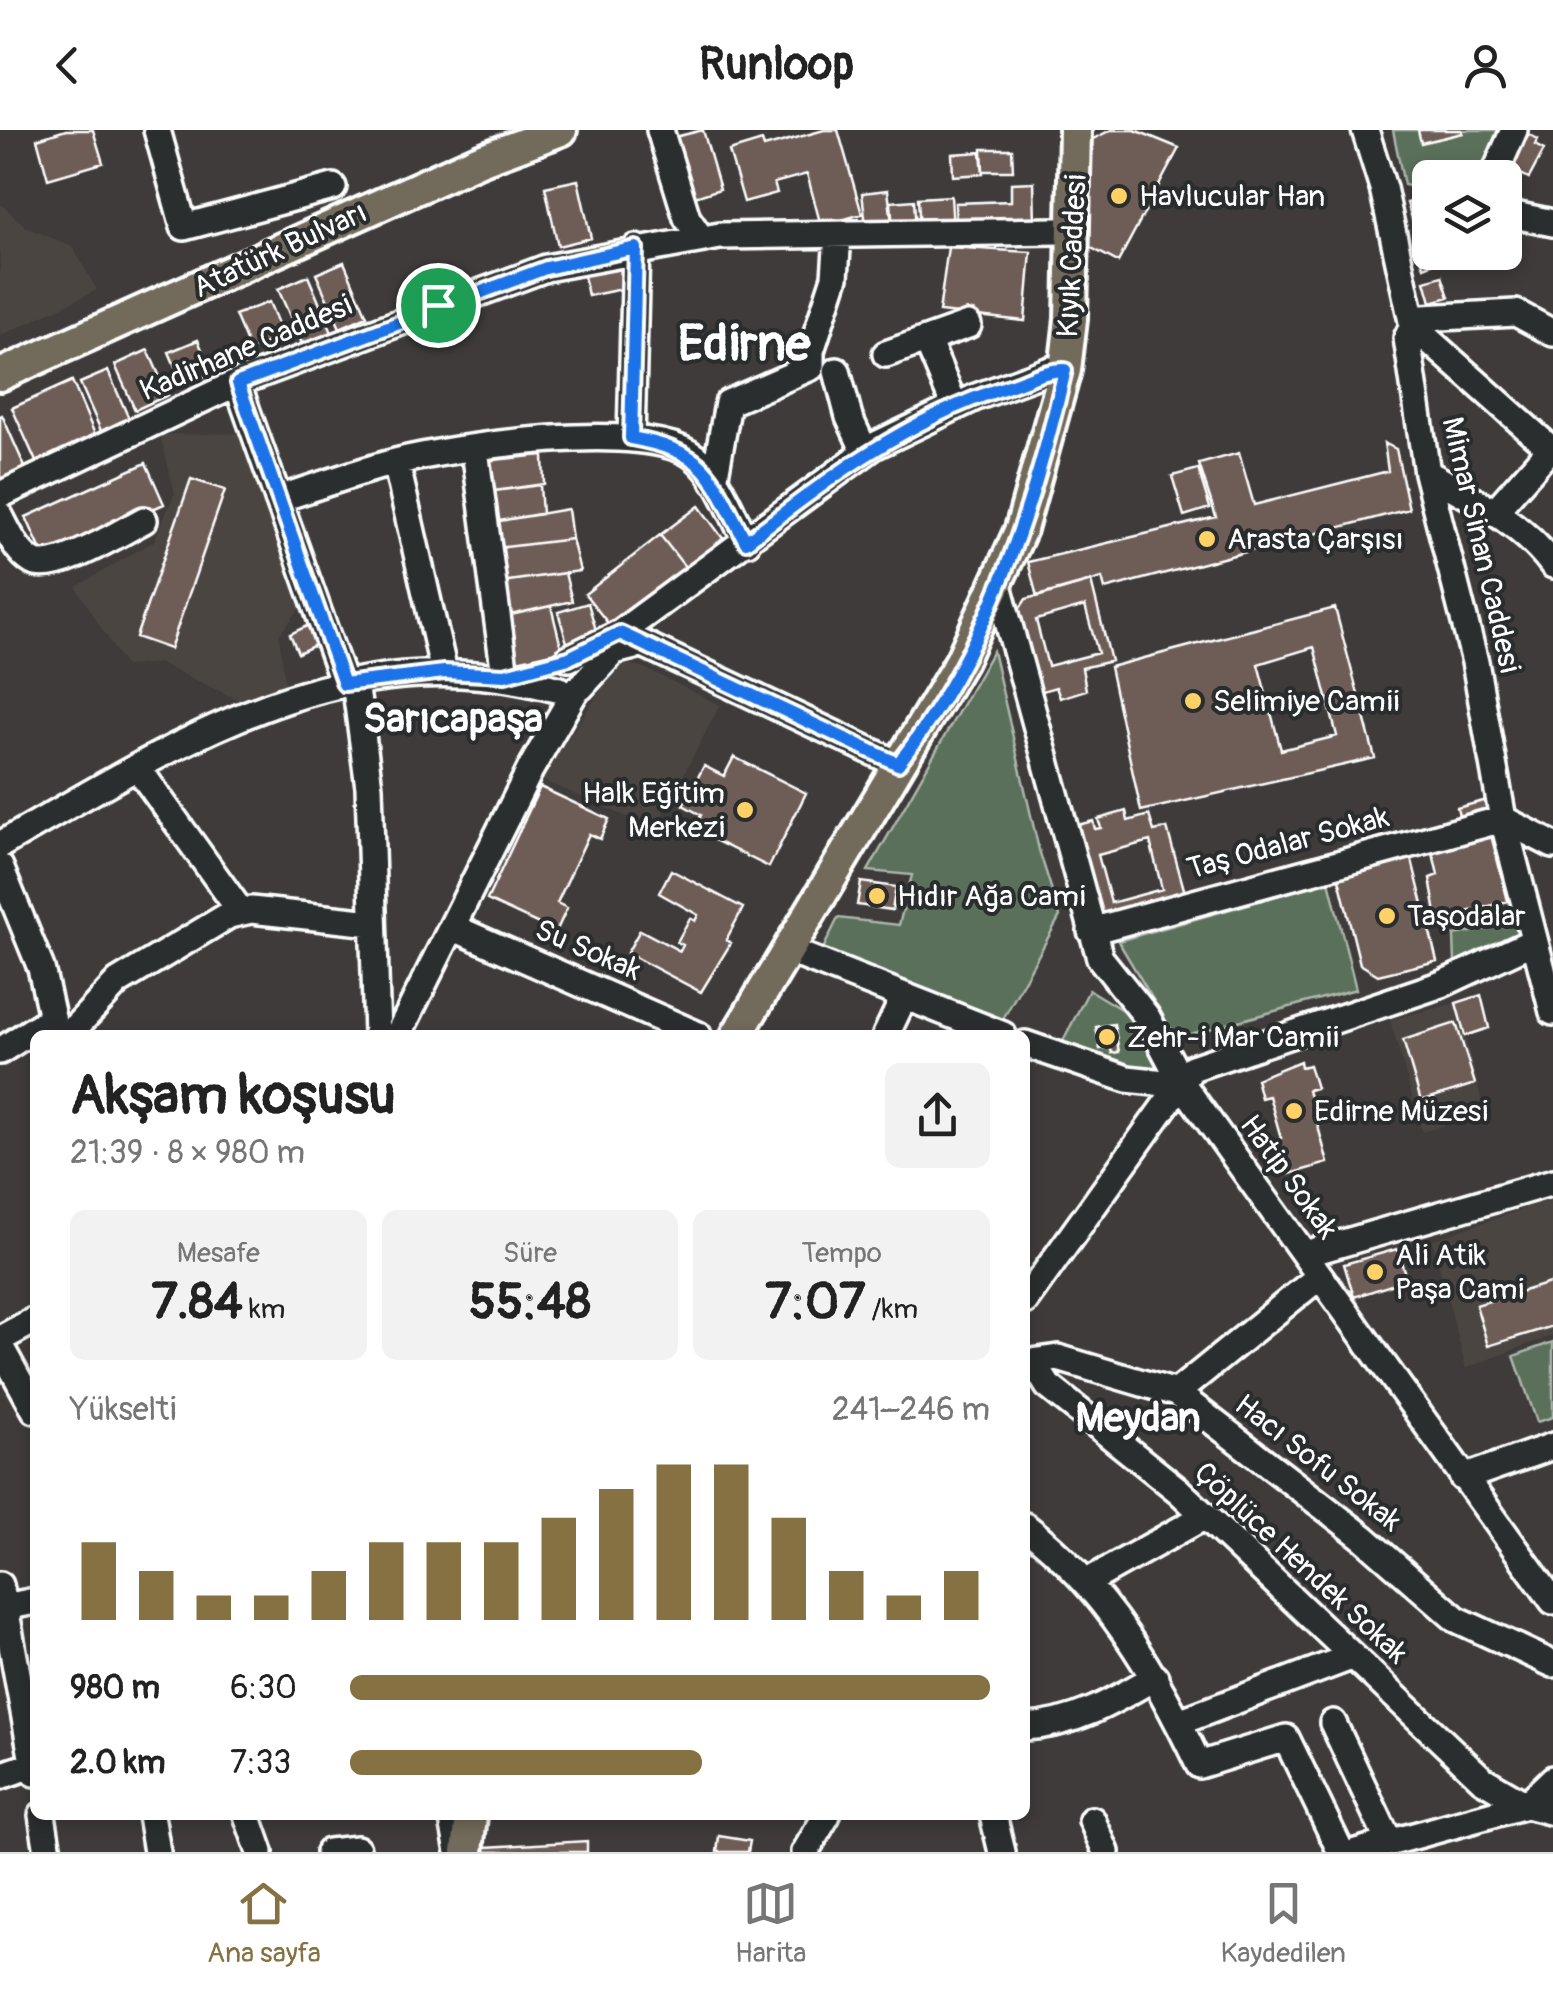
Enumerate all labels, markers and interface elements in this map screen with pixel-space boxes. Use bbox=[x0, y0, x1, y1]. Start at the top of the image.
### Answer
text: Runloop bbox=[699, 37, 854, 93]
icon: back bbox=[40, 38, 95, 93]
icon: person bbox=[1458, 38, 1513, 93]
map controls bbox=[1412, 160, 1522, 270]
button: layers bbox=[1412, 160, 1522, 270]
street label: Kıyık Caddesi bbox=[1049, 173, 1095, 339]
place label: Havlucular Han bbox=[1139, 178, 1325, 215]
marker: Havlucular Han bbox=[1108, 185, 1130, 207]
street label: Atatürk Bulvarı bbox=[187, 194, 373, 306]
pin bbox=[396, 263, 481, 348]
icon: arrive bbox=[411, 278, 466, 333]
street label: Kadirhane Caddesi bbox=[134, 287, 358, 409]
district label: Edirne bbox=[678, 313, 812, 376]
street label: Mimar Sinan Caddesi bbox=[1434, 413, 1528, 677]
place label: Arasta Çarşısı bbox=[1227, 521, 1404, 558]
marker: Arasta Çarşısı bbox=[1196, 528, 1218, 550]
place label: Selimiye Camii bbox=[1213, 683, 1399, 720]
marker: Selimiye Camii bbox=[1182, 690, 1204, 712]
district label: Sarıcapaşa bbox=[363, 695, 543, 744]
place label: Halk Eğitim Merkezi bbox=[582, 775, 725, 846]
street label: Taş Odalar Sokak bbox=[1183, 798, 1393, 888]
marker: Halk Eğitim Merkezi bbox=[734, 799, 756, 821]
place label: Hıdır Ağa Cami bbox=[897, 878, 1086, 915]
marker: Hıdır Ağa Cami bbox=[866, 885, 888, 907]
place label: Taşodalar bbox=[1407, 898, 1526, 935]
marker: Taşodalar bbox=[1376, 905, 1398, 927]
street label: Su Sokak bbox=[529, 911, 647, 989]
place label: Zehr-i Mar Camii bbox=[1127, 1019, 1339, 1056]
marker: Zehr-i Mar Camii bbox=[1096, 1026, 1118, 1048]
text: Akşam koşusu bbox=[70, 1061, 396, 1130]
button: share bbox=[885, 1063, 990, 1168]
place label: Edirne Müzesi bbox=[1314, 1093, 1488, 1130]
marker: Edirne Müzesi bbox=[1283, 1100, 1305, 1122]
street label: Hatip Sokak bbox=[1232, 1108, 1347, 1247]
text: 21:39 · 8 × 980 m bbox=[70, 1133, 305, 1173]
text: Mesafe bbox=[177, 1236, 260, 1271]
text: Süre bbox=[503, 1236, 557, 1271]
text: Tempo bbox=[801, 1236, 882, 1271]
place label: Ali Atik Paşa Cami bbox=[1395, 1237, 1524, 1308]
marker: Ali Atik Paşa Cami bbox=[1364, 1261, 1386, 1283]
text: 7.84 bbox=[151, 1271, 243, 1334]
text: 55:48 bbox=[469, 1271, 591, 1334]
text: 7:07 bbox=[765, 1271, 866, 1334]
text: km bbox=[243, 1292, 285, 1327]
text: /km bbox=[866, 1292, 918, 1327]
street label: Hacı Sofu Sokak bbox=[1227, 1386, 1409, 1540]
text: Yükselti bbox=[70, 1390, 176, 1430]
text: 241–246 m bbox=[832, 1390, 990, 1430]
district label: Meydan bbox=[1075, 1394, 1201, 1443]
street label: Çöplüce Hendek Sokak bbox=[1186, 1454, 1416, 1672]
text: 980 m bbox=[70, 1668, 160, 1708]
text: 6:30 bbox=[230, 1668, 297, 1708]
text: 2.0 km bbox=[70, 1743, 165, 1783]
text: 7:33 bbox=[230, 1743, 291, 1783]
tab: Ana sayfa bbox=[207, 1876, 321, 1971]
tab: Harita bbox=[735, 1876, 806, 1971]
tab: Kaydedilen bbox=[1220, 1876, 1346, 1971]

